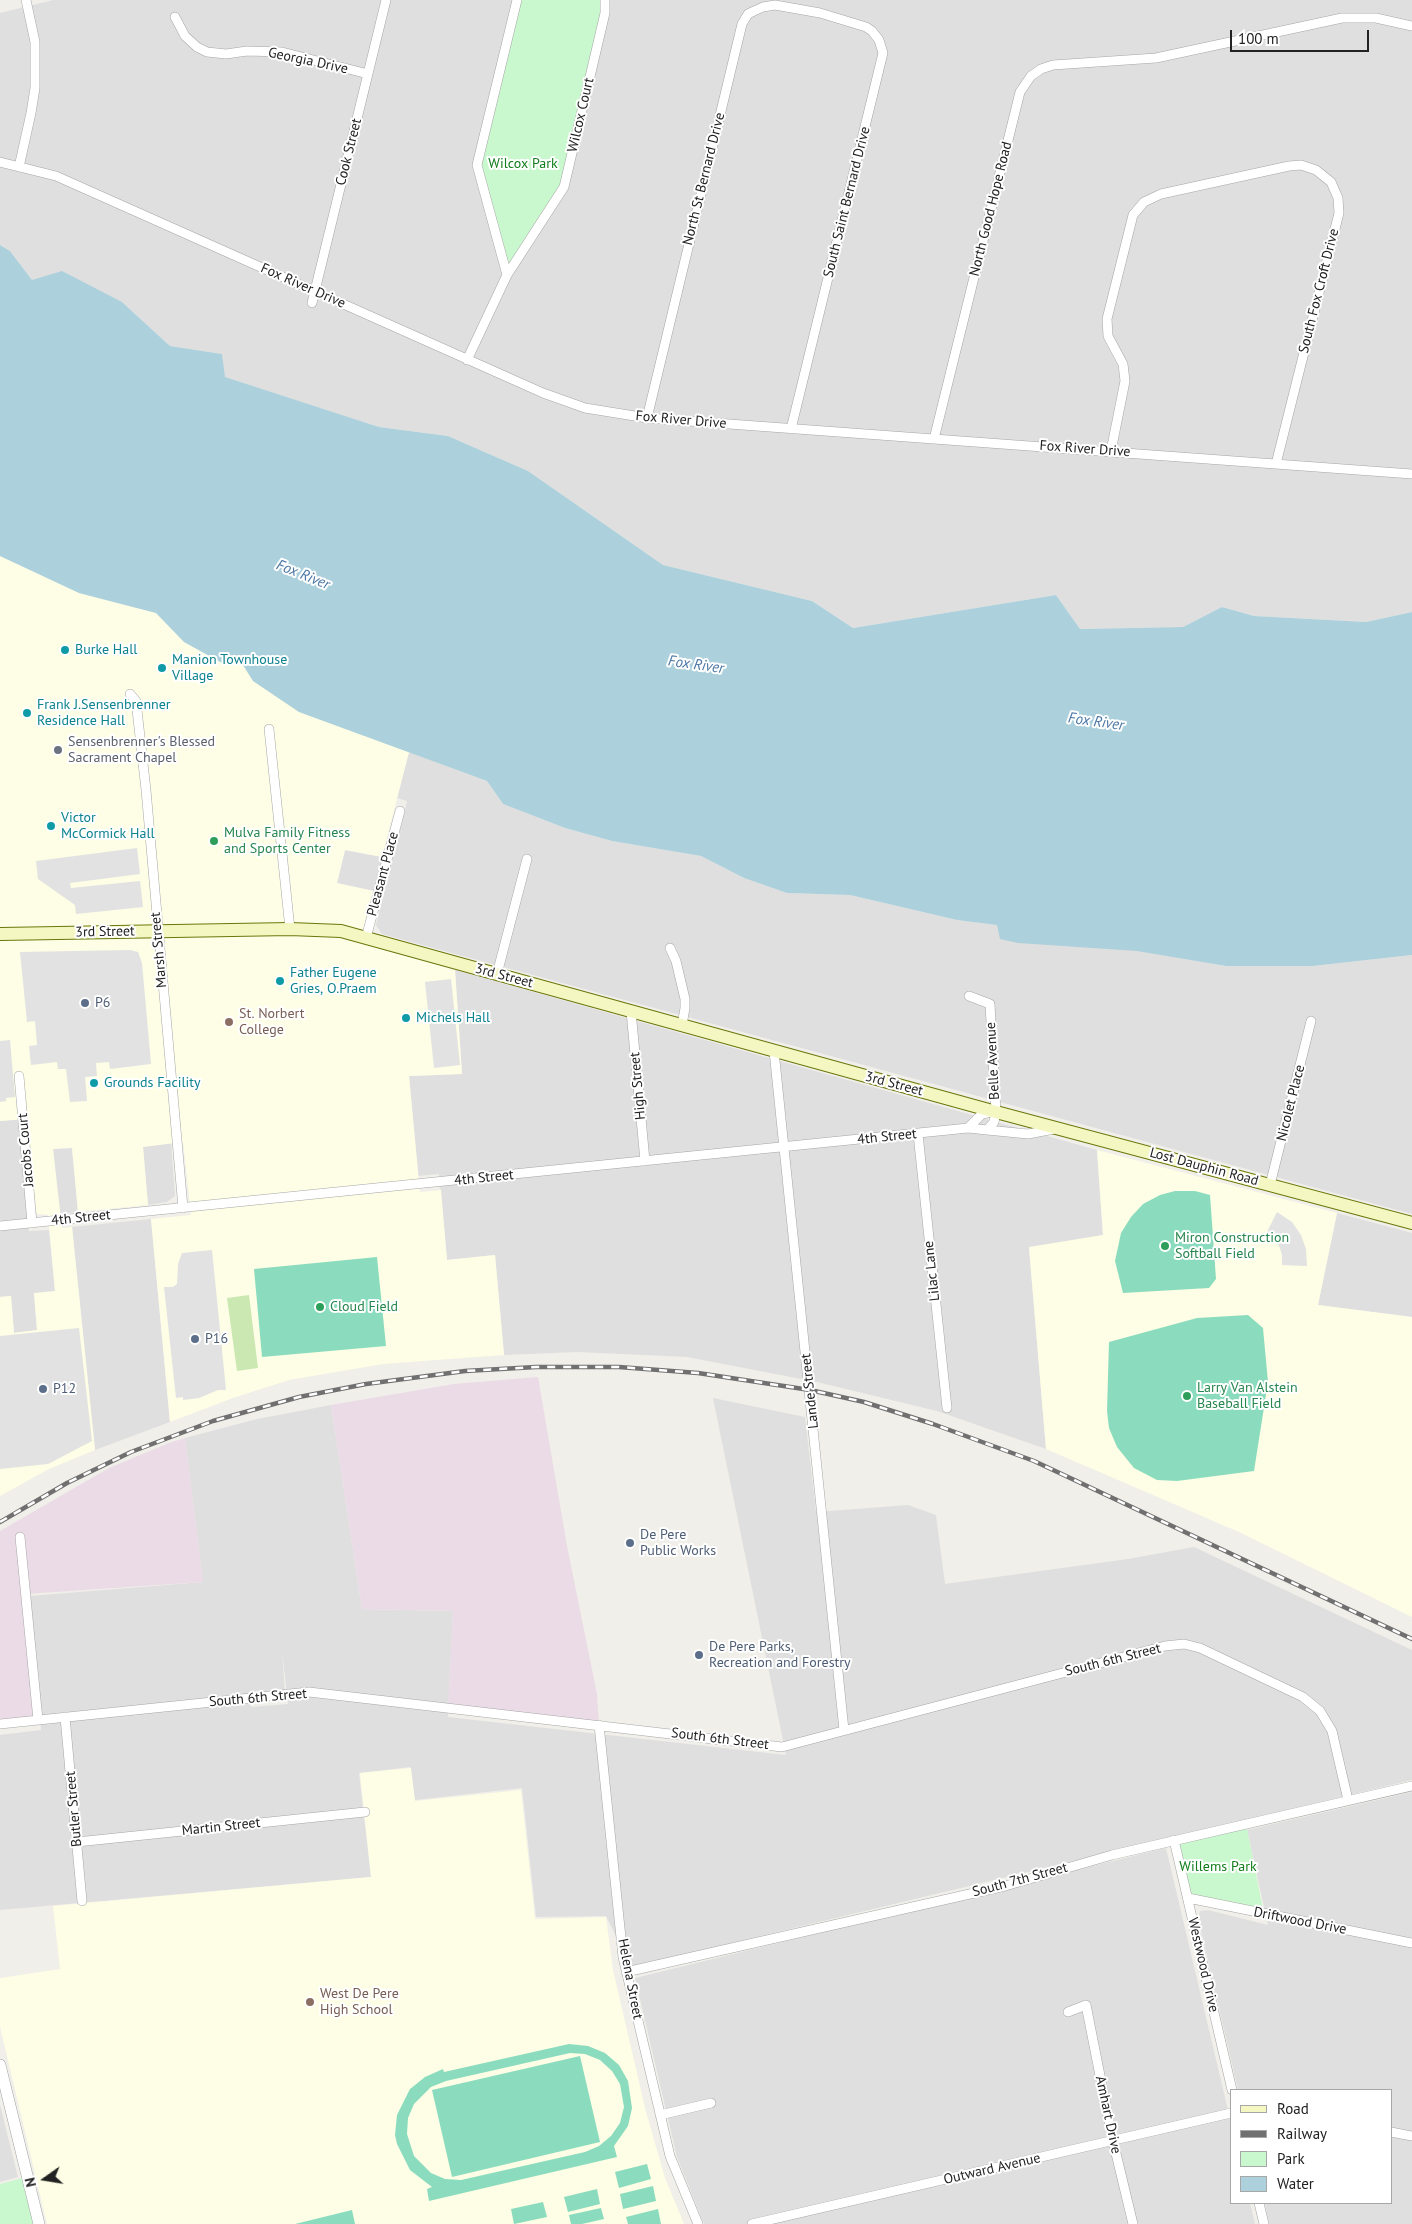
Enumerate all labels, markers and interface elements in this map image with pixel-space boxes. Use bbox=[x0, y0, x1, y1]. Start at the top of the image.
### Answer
scale bar bbox=[1232, 20, 1371, 52]
text: 100 m bbox=[1238, 29, 1279, 48]
street label: Georgia Drive bbox=[267, 44, 349, 78]
street label: Wilcox Court bbox=[564, 76, 598, 154]
street label: North St Bernard Drive bbox=[679, 111, 729, 247]
street label: Cook Street bbox=[333, 117, 365, 187]
street label: South Saint Bernard Drive bbox=[820, 125, 874, 279]
street label: North Good Hope Road bbox=[966, 140, 1016, 278]
park label: Wilcox Park bbox=[488, 156, 558, 172]
street label: South Fox Croft Drive bbox=[1295, 227, 1343, 355]
street label: Fox River Drive bbox=[258, 260, 348, 312]
street label: Fox River Drive bbox=[635, 408, 727, 432]
street label: Fox River Drive bbox=[1039, 437, 1131, 461]
water label: Fox River bbox=[274, 556, 332, 594]
place label: Burke Hall bbox=[75, 642, 137, 658]
marker: Burke Hall bbox=[59, 644, 71, 656]
place label: Manion Townhouse Village bbox=[172, 652, 287, 684]
water label: Fox River bbox=[667, 652, 725, 678]
marker: Manion Townhouse Village bbox=[156, 662, 168, 674]
place label: Frank J.Sensenbrenner Residence Hall bbox=[37, 697, 171, 730]
marker: Frank J.Sensenbrenner Residence Hall bbox=[21, 707, 33, 719]
water label: Fox River bbox=[1067, 709, 1125, 735]
place label: Sensenbrenner's Blessed Sacrament Chapel bbox=[68, 734, 215, 766]
marker: Sensenbrenner's Blessed Sacrament Chapel bbox=[52, 744, 64, 756]
place label: Victor McCormick Hall bbox=[61, 810, 155, 842]
marker: Victor McCormick Hall bbox=[45, 820, 57, 832]
place label: Mulva Family Fitness and Sports Center bbox=[224, 825, 350, 858]
street label: Pleasant Place bbox=[364, 830, 402, 918]
marker: Mulva Family Fitness and Sports Center bbox=[208, 835, 220, 847]
street label: Marsh Street bbox=[147, 912, 171, 988]
street label: 3rd Street bbox=[75, 923, 135, 941]
street label: 3rd Street bbox=[473, 960, 535, 992]
place label: Father Eugene Gries, O.Praem bbox=[290, 965, 377, 998]
marker: Father Eugene Gries, O.Praem bbox=[274, 975, 286, 987]
place label: P6 bbox=[95, 995, 110, 1011]
marker: P6 bbox=[79, 997, 91, 1009]
place label: St. Norbert College bbox=[239, 1006, 304, 1038]
place label: Michels Hall bbox=[416, 1010, 490, 1026]
marker: Michels Hall bbox=[400, 1012, 412, 1024]
marker: St. Norbert College bbox=[223, 1016, 235, 1028]
street label: Belle Avenue bbox=[983, 1022, 1003, 1100]
street label: High Street bbox=[627, 1051, 649, 1121]
street label: Nicolet Place bbox=[1273, 1063, 1309, 1143]
street label: 3rd Street bbox=[863, 1068, 925, 1100]
place label: Grounds Facility bbox=[104, 1075, 201, 1091]
marker: Grounds Facility bbox=[88, 1077, 100, 1089]
street label: Jacobs Court bbox=[14, 1112, 38, 1188]
street label: 4th Street bbox=[857, 1126, 917, 1148]
street label: Lost Dauphin Road bbox=[1148, 1144, 1260, 1190]
street label: 4th Street bbox=[454, 1167, 514, 1189]
street label: 4th Street bbox=[51, 1207, 111, 1229]
place label: Miron Construction Softball Field bbox=[1175, 1230, 1289, 1262]
street label: Lilac Lane bbox=[920, 1240, 944, 1302]
marker: Miron Construction Softball Field bbox=[1159, 1240, 1171, 1252]
place label: Cloud Field bbox=[330, 1299, 398, 1315]
marker: Cloud Field bbox=[314, 1301, 326, 1313]
place label: P16 bbox=[205, 1331, 228, 1347]
marker: P16 bbox=[189, 1333, 201, 1345]
street label: Lande Street bbox=[798, 1352, 822, 1430]
place label: Larry Van Alstein Baseball Field bbox=[1197, 1380, 1298, 1412]
place label: P12 bbox=[53, 1381, 76, 1397]
marker: P12 bbox=[37, 1383, 49, 1395]
marker: Larry Van Alstein Baseball Field bbox=[1181, 1390, 1193, 1402]
place label: De Pere Public Works bbox=[640, 1527, 716, 1560]
marker: De Pere Public Works bbox=[624, 1537, 636, 1549]
place label: De Pere Parks, Recreation and Forestry bbox=[709, 1639, 851, 1671]
street label: South 6th Street bbox=[1063, 1640, 1163, 1680]
marker: De Pere Parks, Recreation and Forestry bbox=[693, 1649, 705, 1661]
street label: South 6th Street bbox=[208, 1685, 308, 1711]
street label: South 6th Street bbox=[670, 1725, 770, 1753]
street label: Butler Street bbox=[62, 1770, 86, 1848]
street label: Martin Street bbox=[181, 1815, 261, 1839]
street label: South 7th Street bbox=[971, 1859, 1069, 1901]
park label: Willems Park bbox=[1179, 1859, 1257, 1875]
street label: Driftwood Drive bbox=[1252, 1904, 1348, 1938]
street label: Westwood Drive bbox=[1184, 1916, 1222, 2014]
street label: Helena Street bbox=[614, 1937, 646, 2021]
place label: West De Pere High School bbox=[320, 1986, 399, 2018]
marker: West De Pere High School bbox=[304, 1996, 316, 2008]
street label: Amhart Drive bbox=[1092, 2075, 1124, 2155]
legend bbox=[1230, 2089, 1392, 2204]
text: Road bbox=[1277, 2099, 1309, 2118]
text: Railway bbox=[1277, 2124, 1327, 2143]
text: Park bbox=[1277, 2149, 1305, 2168]
street label: Outward Avenue bbox=[942, 2150, 1042, 2188]
north arrow bbox=[20, 2154, 70, 2204]
text: Water bbox=[1277, 2174, 1314, 2193]
text: N bbox=[21, 2176, 40, 2189]

